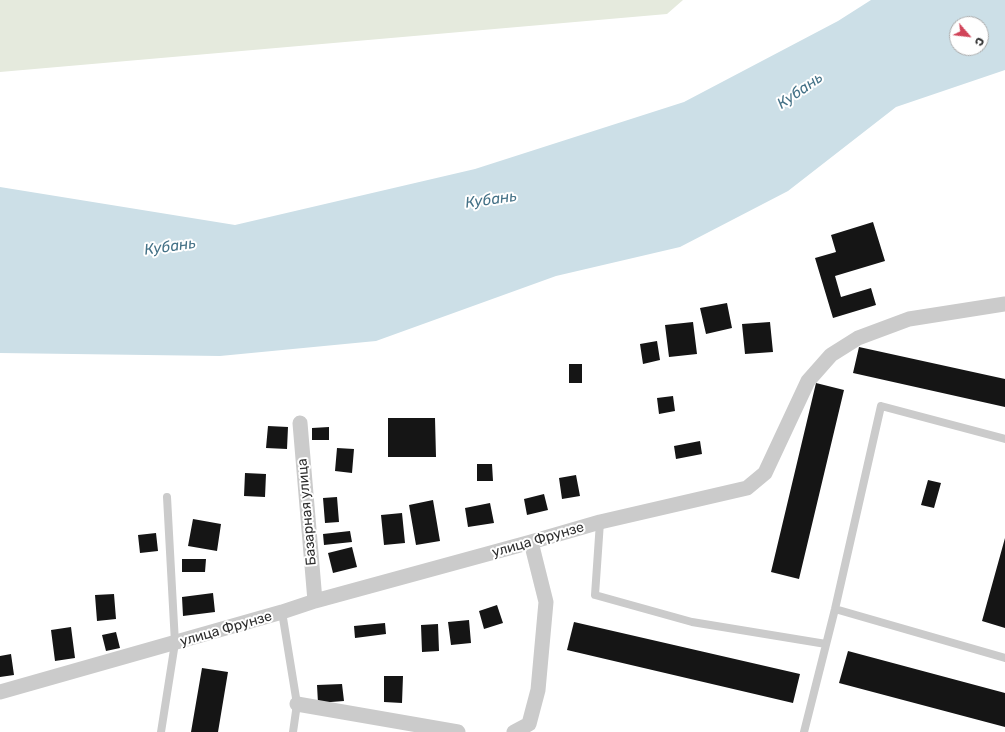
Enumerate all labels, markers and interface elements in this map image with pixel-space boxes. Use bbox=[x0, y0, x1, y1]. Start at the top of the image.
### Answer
north arrow bbox=[949, 16, 989, 56]
text: С bbox=[972, 35, 987, 48]
water label: Кубань bbox=[774, 69, 826, 113]
water label: Кубань bbox=[464, 188, 518, 212]
water label: Кубань bbox=[143, 235, 197, 259]
street label: Базарная улица bbox=[294, 458, 320, 566]
street label: улица Фрунзе bbox=[490, 519, 586, 561]
street label: улица Фрунзе bbox=[178, 608, 274, 650]

